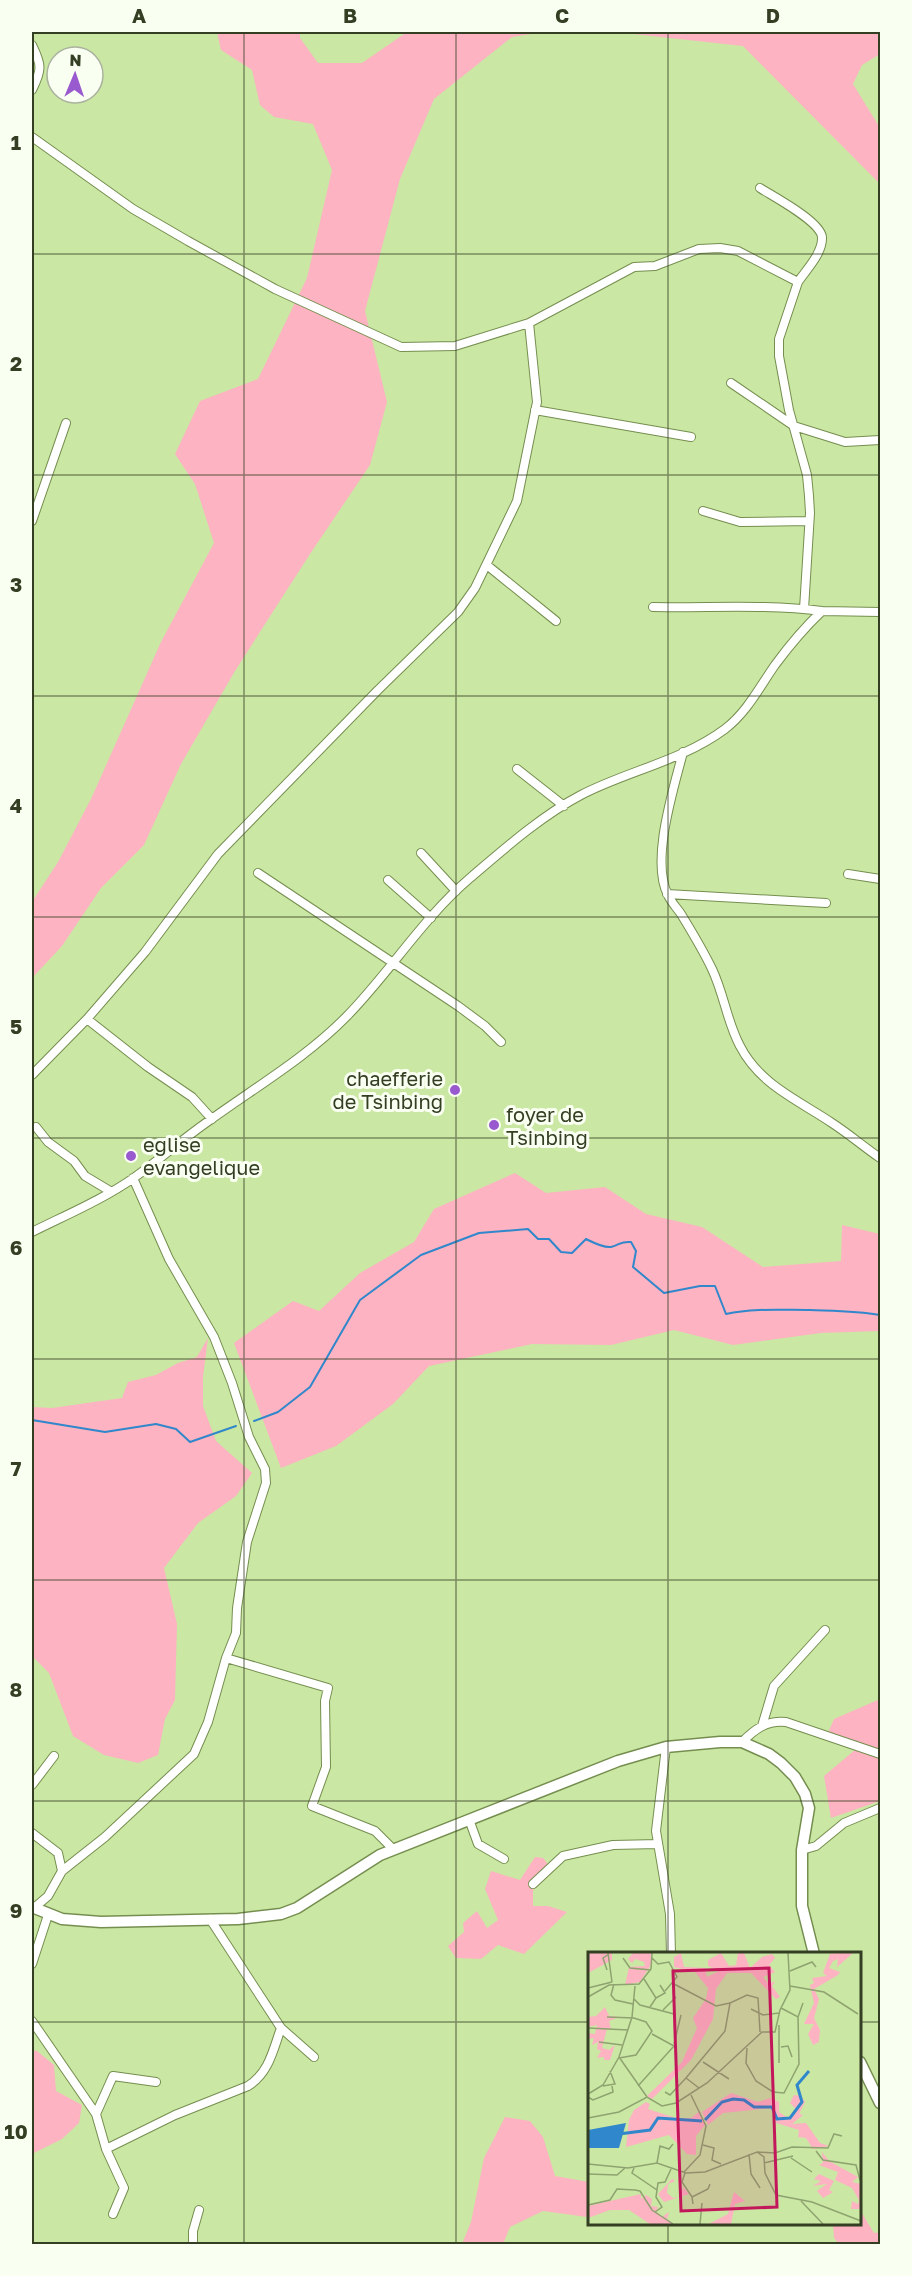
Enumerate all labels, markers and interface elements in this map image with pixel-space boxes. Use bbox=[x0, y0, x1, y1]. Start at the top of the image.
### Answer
text: A bbox=[132, 3, 146, 27]
text: B bbox=[343, 3, 357, 27]
text: C bbox=[555, 3, 569, 27]
text: D bbox=[766, 3, 780, 27]
north arrow bbox=[45, 45, 105, 105]
text: N bbox=[69, 50, 82, 70]
text: 1 bbox=[11, 130, 21, 154]
text: 2 bbox=[10, 351, 22, 375]
text: 3 bbox=[10, 572, 22, 596]
text: 4 bbox=[10, 793, 22, 817]
text: 5 bbox=[10, 1014, 22, 1038]
place label: chaefferie de Tsinbing bbox=[332, 1066, 443, 1113]
marker: chaefferie de Tsinbing bbox=[448, 1083, 462, 1097]
place label: foyer de Tsinbing bbox=[506, 1102, 588, 1149]
marker: foyer de Tsinbing bbox=[487, 1118, 501, 1132]
place label: eglise evangelique bbox=[143, 1132, 260, 1179]
marker: eglise evangelique bbox=[124, 1149, 138, 1163]
text: 6 bbox=[10, 1235, 22, 1259]
text: 7 bbox=[11, 1456, 22, 1480]
text: 8 bbox=[10, 1677, 22, 1701]
text: 9 bbox=[10, 1898, 22, 1922]
inset map bbox=[588, 1952, 861, 2225]
text: 10 bbox=[4, 2119, 28, 2143]

